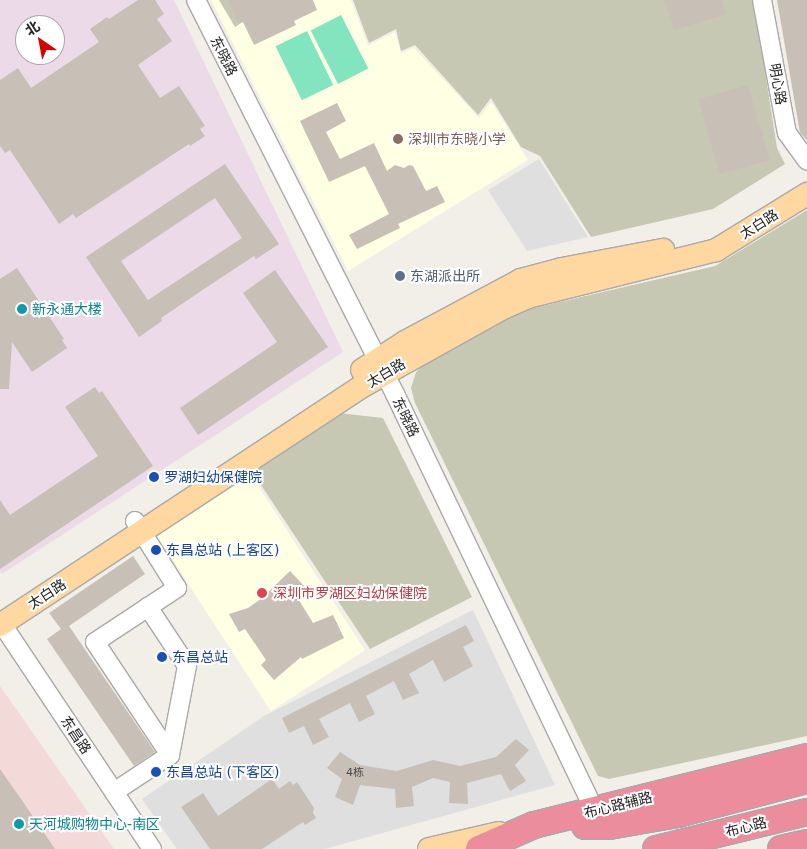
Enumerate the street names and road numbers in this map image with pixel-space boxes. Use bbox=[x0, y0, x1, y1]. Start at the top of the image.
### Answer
street label: 东晓路 bbox=[207, 33, 241, 79]
street label: 明心路 bbox=[766, 62, 790, 106]
street label: 太白路 bbox=[737, 206, 781, 242]
street label: 太白路 bbox=[364, 355, 408, 391]
street label: 东晓路 bbox=[389, 394, 423, 440]
street label: 太白路 bbox=[25, 576, 69, 612]
street label: 东昌路 bbox=[57, 713, 95, 757]
street label: 布心路辅路 bbox=[582, 788, 654, 822]
street label: 布心路 bbox=[724, 814, 768, 840]

